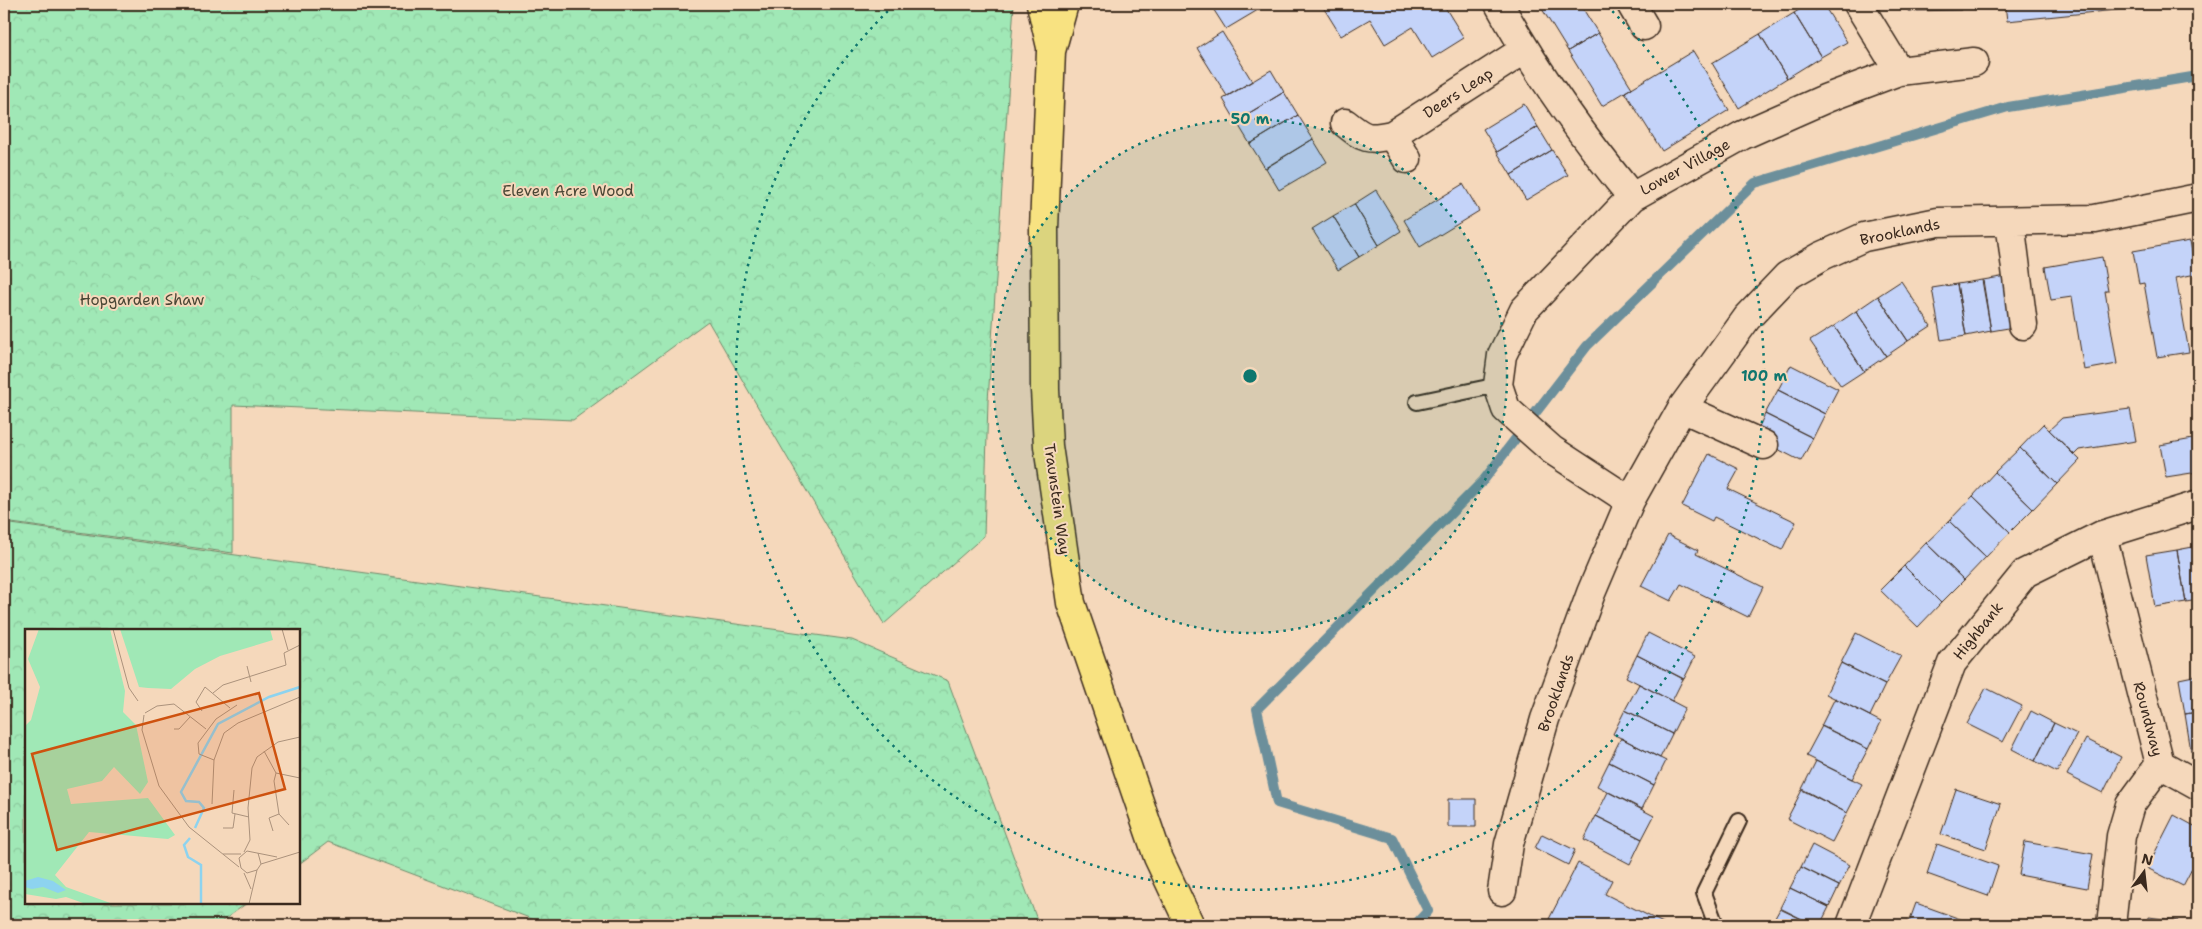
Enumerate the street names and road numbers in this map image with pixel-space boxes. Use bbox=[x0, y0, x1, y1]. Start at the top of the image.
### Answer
street label: Deers Leap bbox=[1419, 63, 1497, 123]
street label: Lower Village bbox=[1636, 134, 1734, 200]
street label: Brooklands bbox=[1858, 214, 1942, 250]
street label: Traunstein Way bbox=[1039, 442, 1075, 556]
street label: Highbank bbox=[1948, 598, 2008, 664]
street label: Brooklands bbox=[1533, 651, 1579, 735]
street label: Roundway bbox=[2128, 679, 2168, 759]

